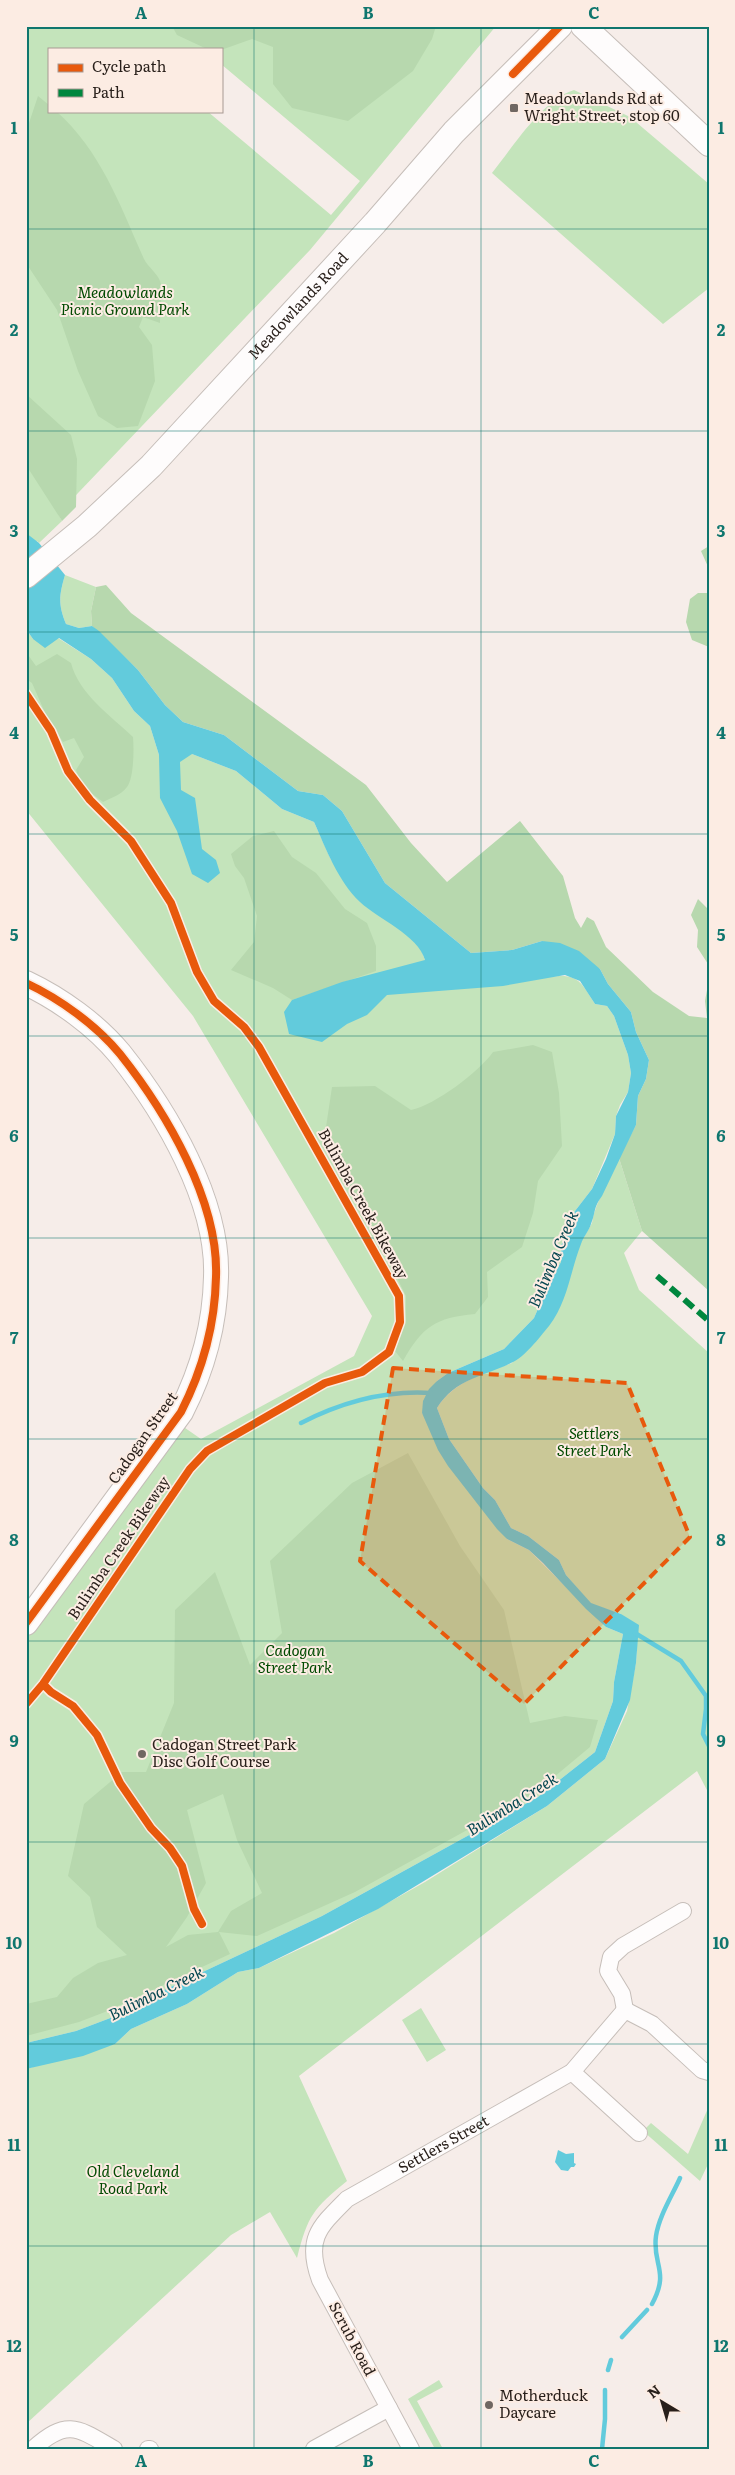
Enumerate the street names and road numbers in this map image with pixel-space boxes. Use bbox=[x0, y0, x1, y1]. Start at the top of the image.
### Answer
street label: Meadowlands Road bbox=[242, 246, 353, 364]
street label: Bulimba Creek Bikeway bbox=[313, 1124, 415, 1283]
street label: Cadogan Street bbox=[101, 1386, 182, 1488]
street label: Bulimba Creek Bikeway bbox=[61, 1470, 175, 1624]
street label: Settlers Street bbox=[393, 2108, 493, 2178]
street label: Scrub Road bbox=[324, 2297, 383, 2380]

